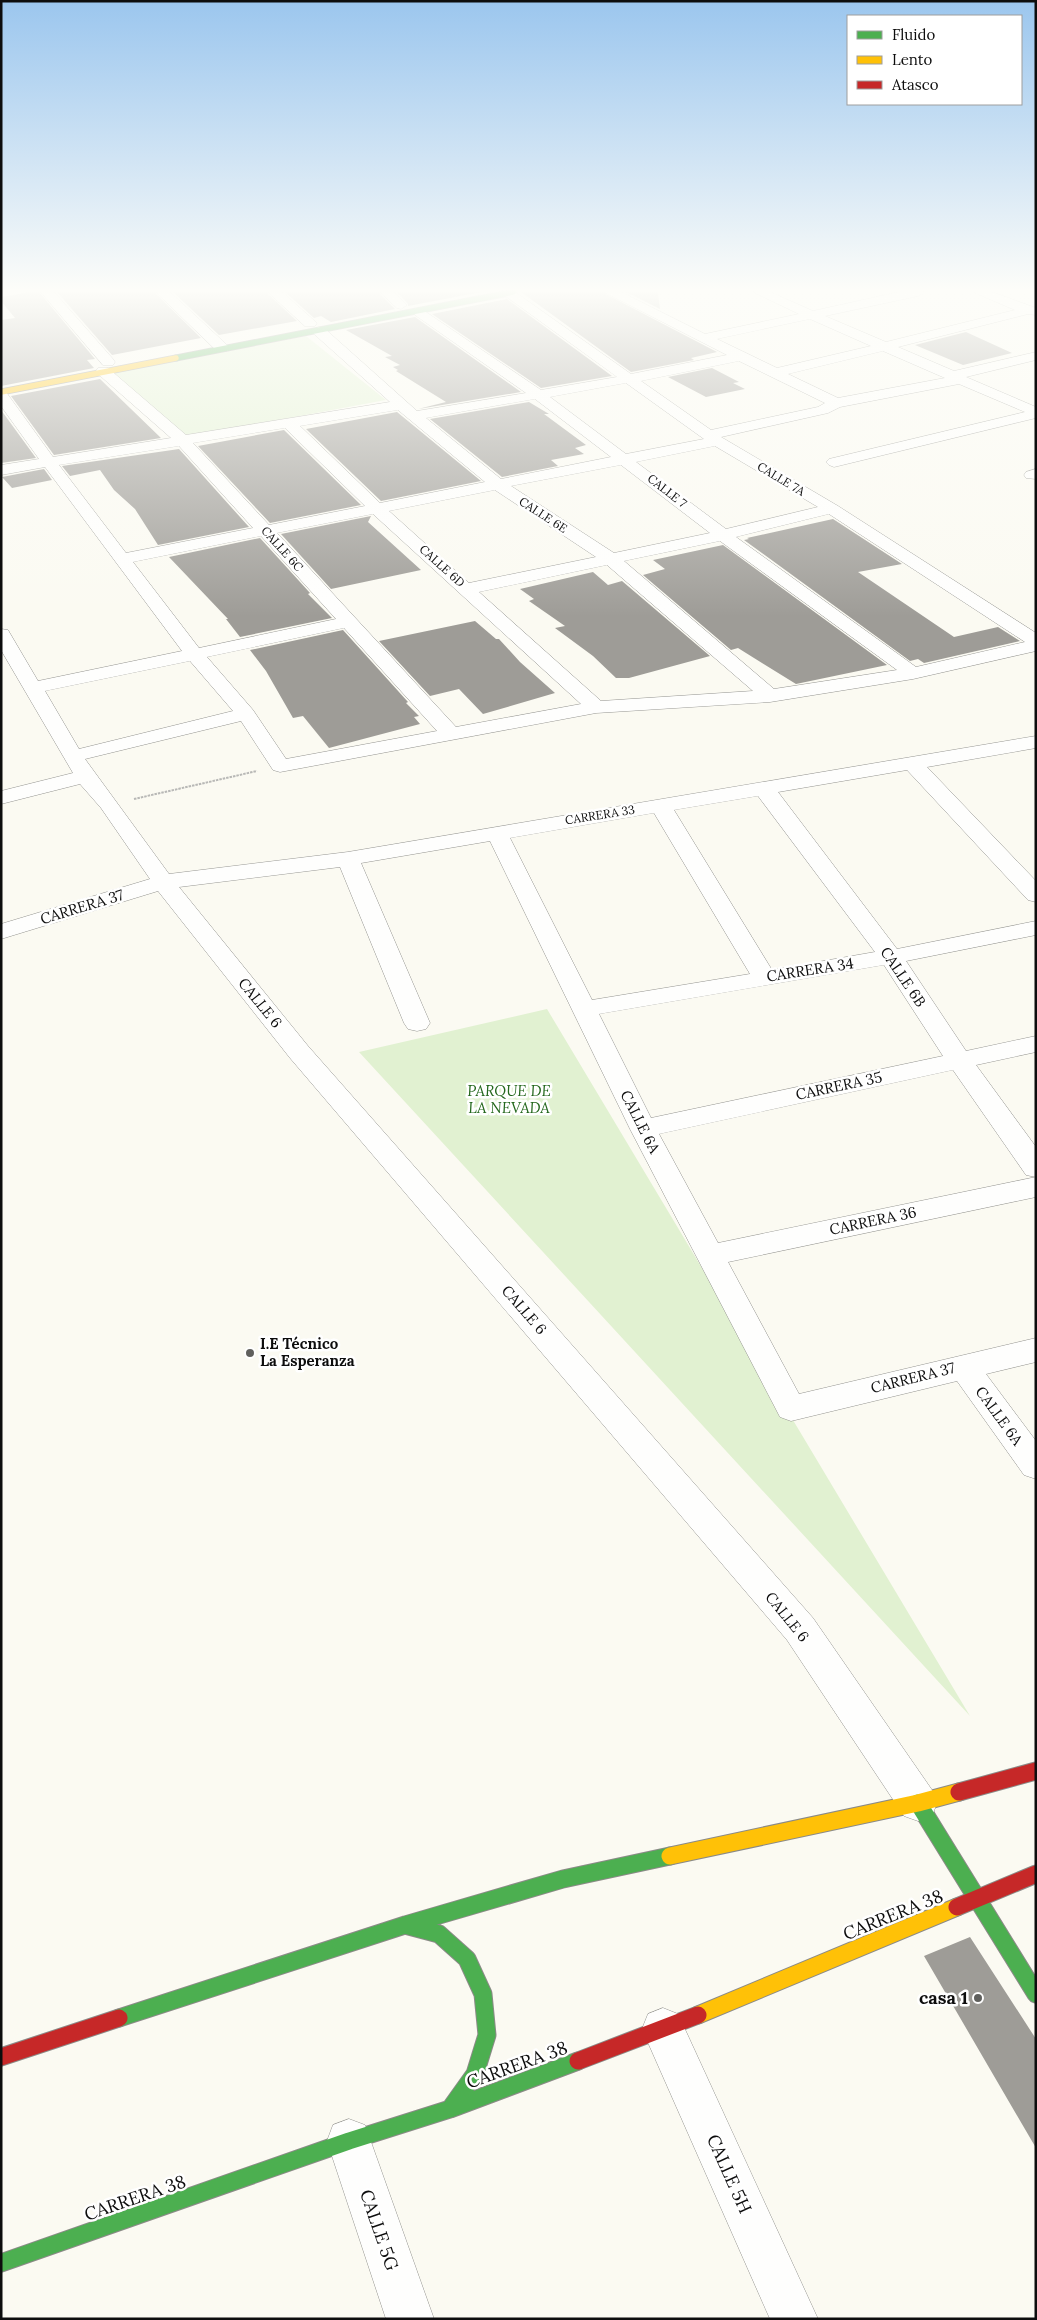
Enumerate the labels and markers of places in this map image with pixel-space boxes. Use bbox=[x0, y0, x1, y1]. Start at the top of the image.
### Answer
place label: I.E Técnico La Esperanza bbox=[260, 1334, 355, 1370]
marker: I.E Técnico La Esperanza bbox=[244, 1347, 256, 1359]
place label: casa 1 bbox=[919, 1986, 968, 2009]
marker: casa 1 bbox=[972, 1992, 984, 2004]

